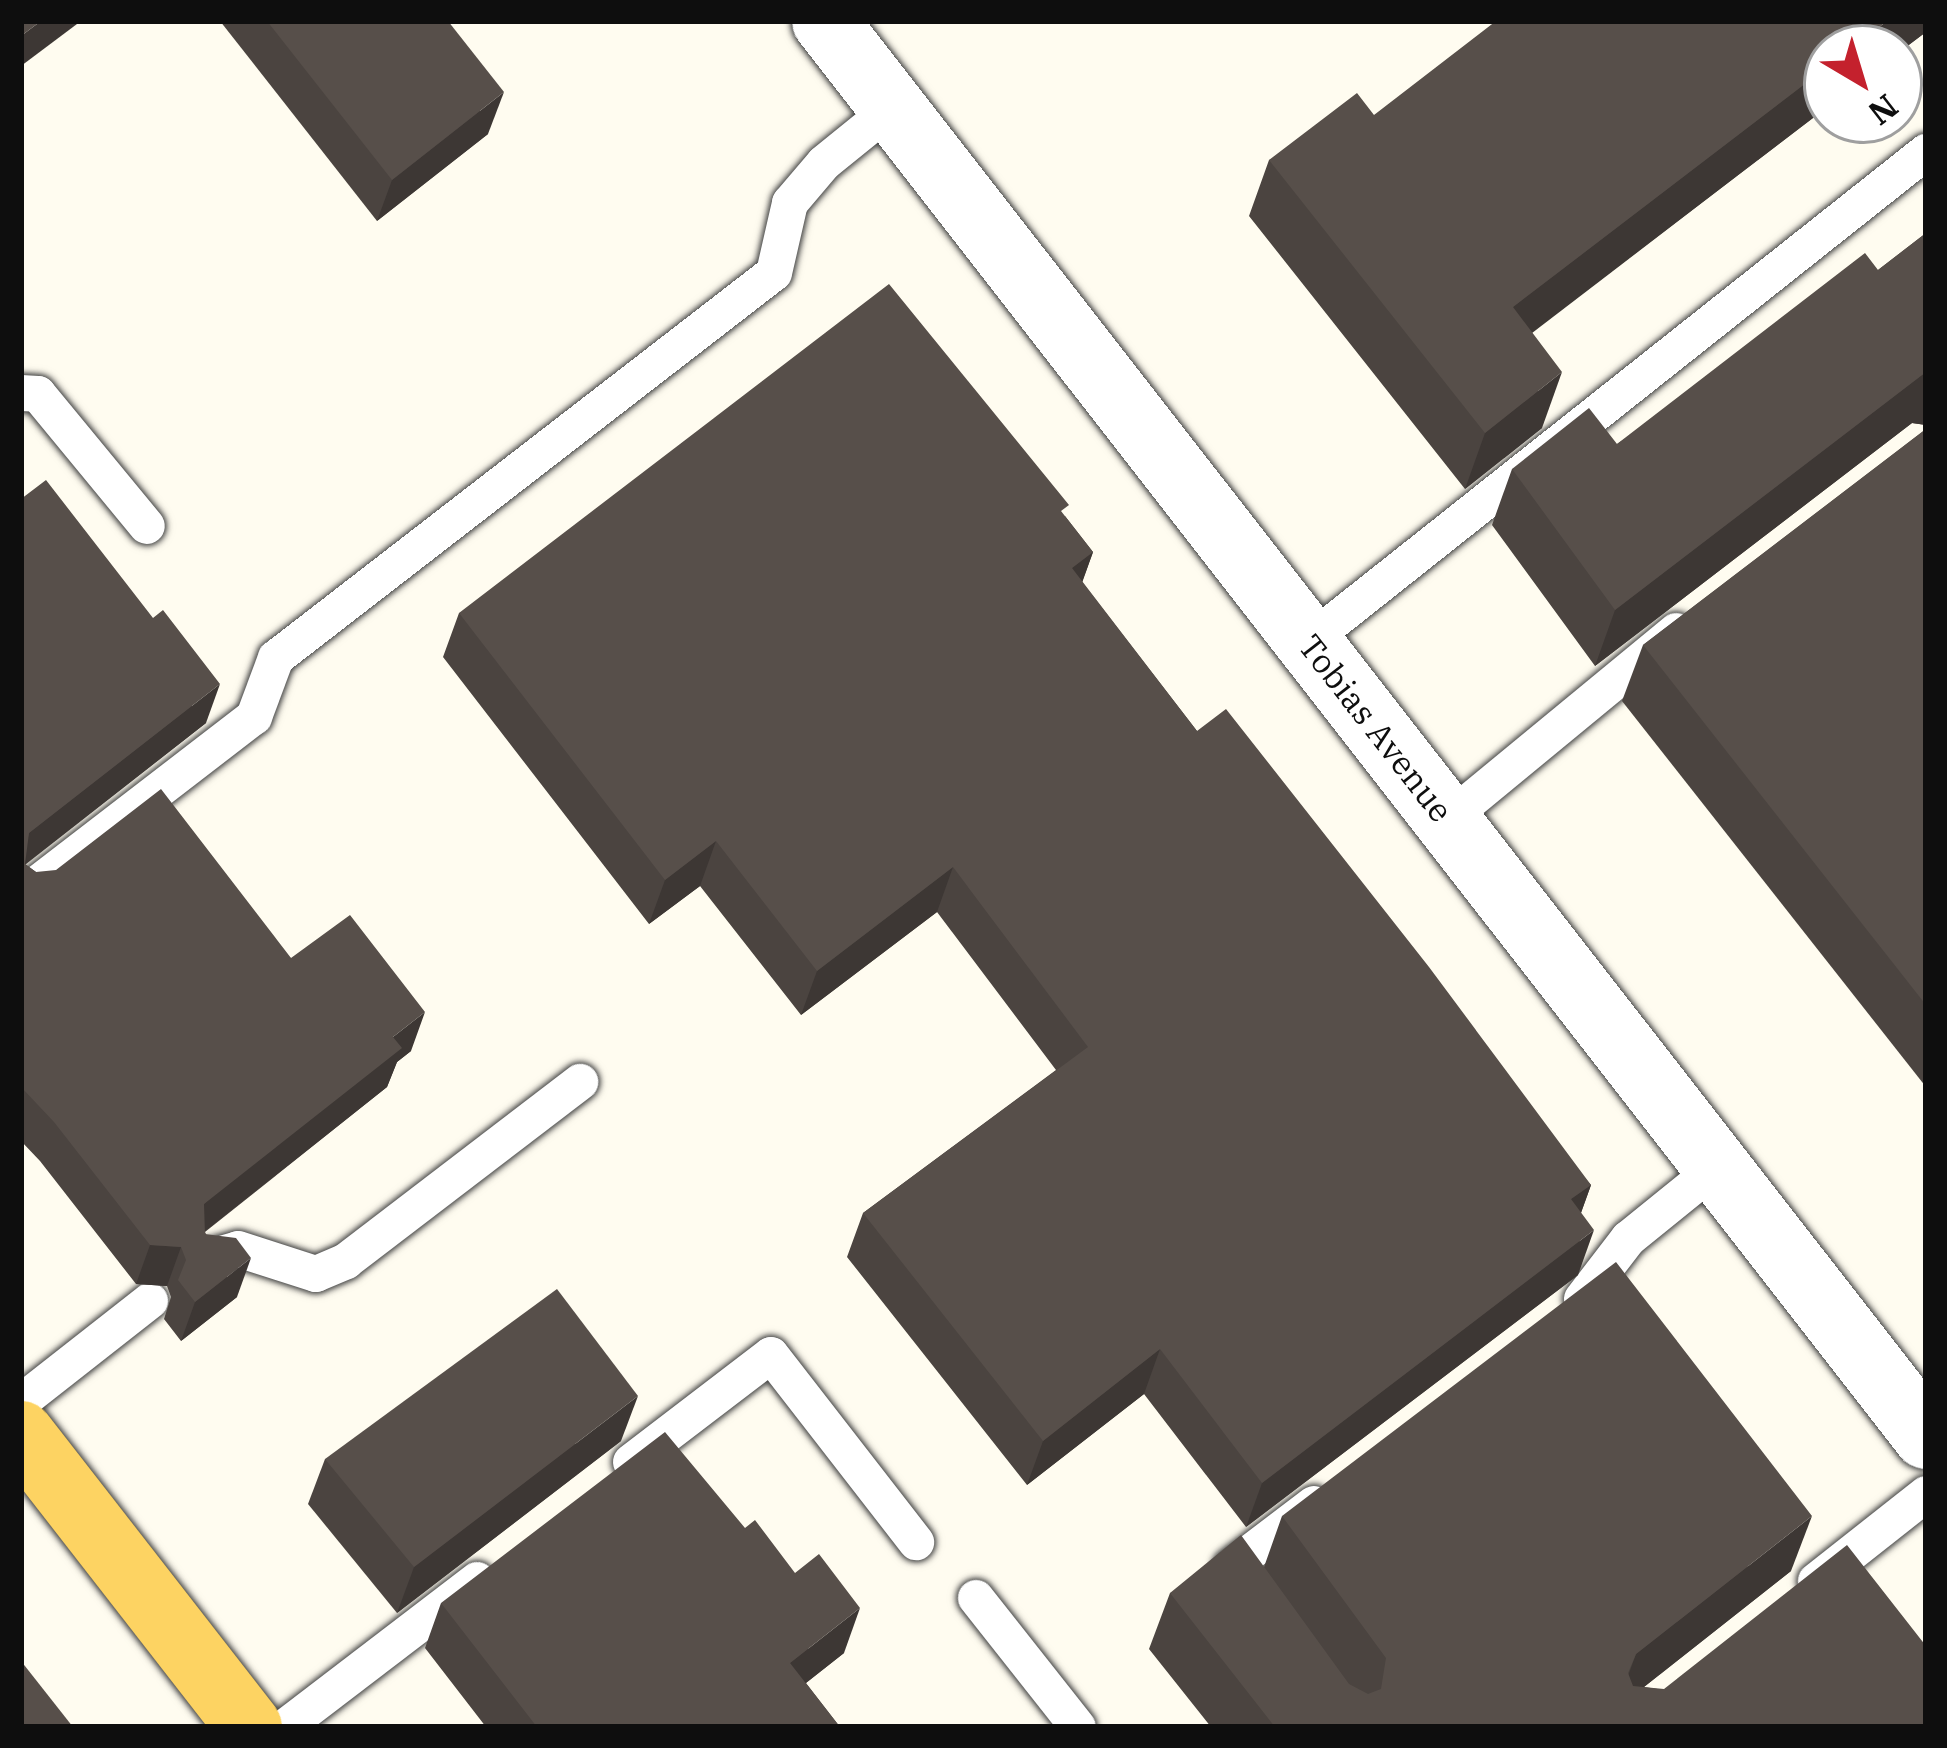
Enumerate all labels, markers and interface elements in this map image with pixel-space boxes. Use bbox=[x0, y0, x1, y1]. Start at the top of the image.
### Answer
north arrow bbox=[1803, 24, 1923, 144]
text: N bbox=[1860, 85, 1907, 135]
street label: Tobias Avenue bbox=[1291, 627, 1461, 829]

